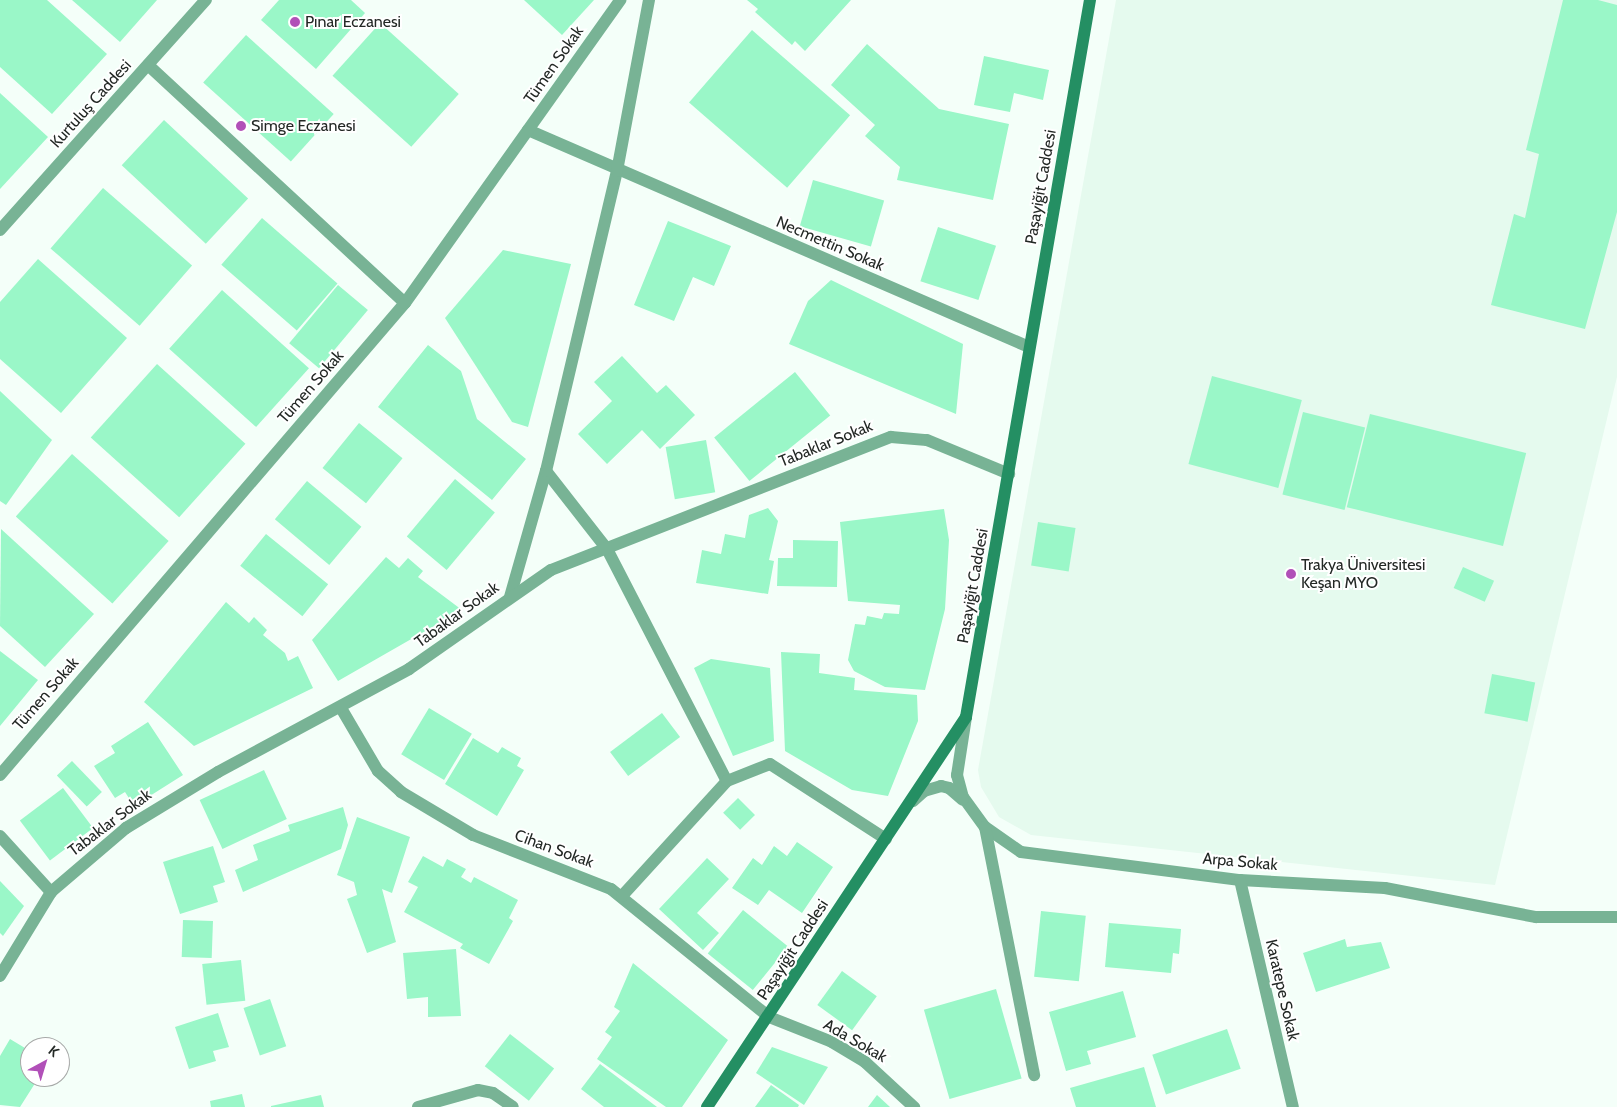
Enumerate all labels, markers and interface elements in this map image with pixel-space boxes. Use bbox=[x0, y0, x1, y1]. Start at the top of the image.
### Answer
place label: Pınar Eczanesi bbox=[305, 12, 401, 32]
marker: Pınar Eczanesi bbox=[289, 16, 301, 28]
street label: Tümen Sokak bbox=[520, 22, 588, 108]
street label: Kurtuluş Caddesi bbox=[46, 56, 136, 152]
place label: Simge Eczanesi bbox=[251, 116, 356, 136]
marker: Simge Eczanesi bbox=[235, 120, 247, 132]
street label: Paşayiğit Caddesi bbox=[1021, 128, 1061, 246]
street label: Necmettin Sokak bbox=[773, 213, 887, 275]
street label: Tümen Sokak bbox=[274, 347, 348, 427]
street label: Tabaklar Sokak bbox=[776, 417, 876, 471]
street label: Paşayiğit Caddesi bbox=[953, 527, 993, 645]
place label: Trakya Üniversitesi Keşan MYO bbox=[1301, 555, 1425, 593]
marker: Trakya Üniversitesi Keşan MYO bbox=[1285, 568, 1297, 580]
street label: Tabaklar Sokak bbox=[411, 578, 503, 652]
street label: Tümen Sokak bbox=[9, 654, 83, 734]
street label: Tabaklar Sokak bbox=[65, 785, 155, 861]
street label: Cihan Sokak bbox=[512, 826, 596, 872]
street label: Arpa Sokak bbox=[1202, 849, 1278, 875]
street label: Paşayiğit Caddesi bbox=[753, 896, 833, 1004]
street label: Karatepe Sokak bbox=[1261, 937, 1303, 1043]
street label: Ada Sokak bbox=[820, 1015, 890, 1067]
north arrow bbox=[20, 1037, 70, 1087]
text: K bbox=[45, 1041, 63, 1061]

